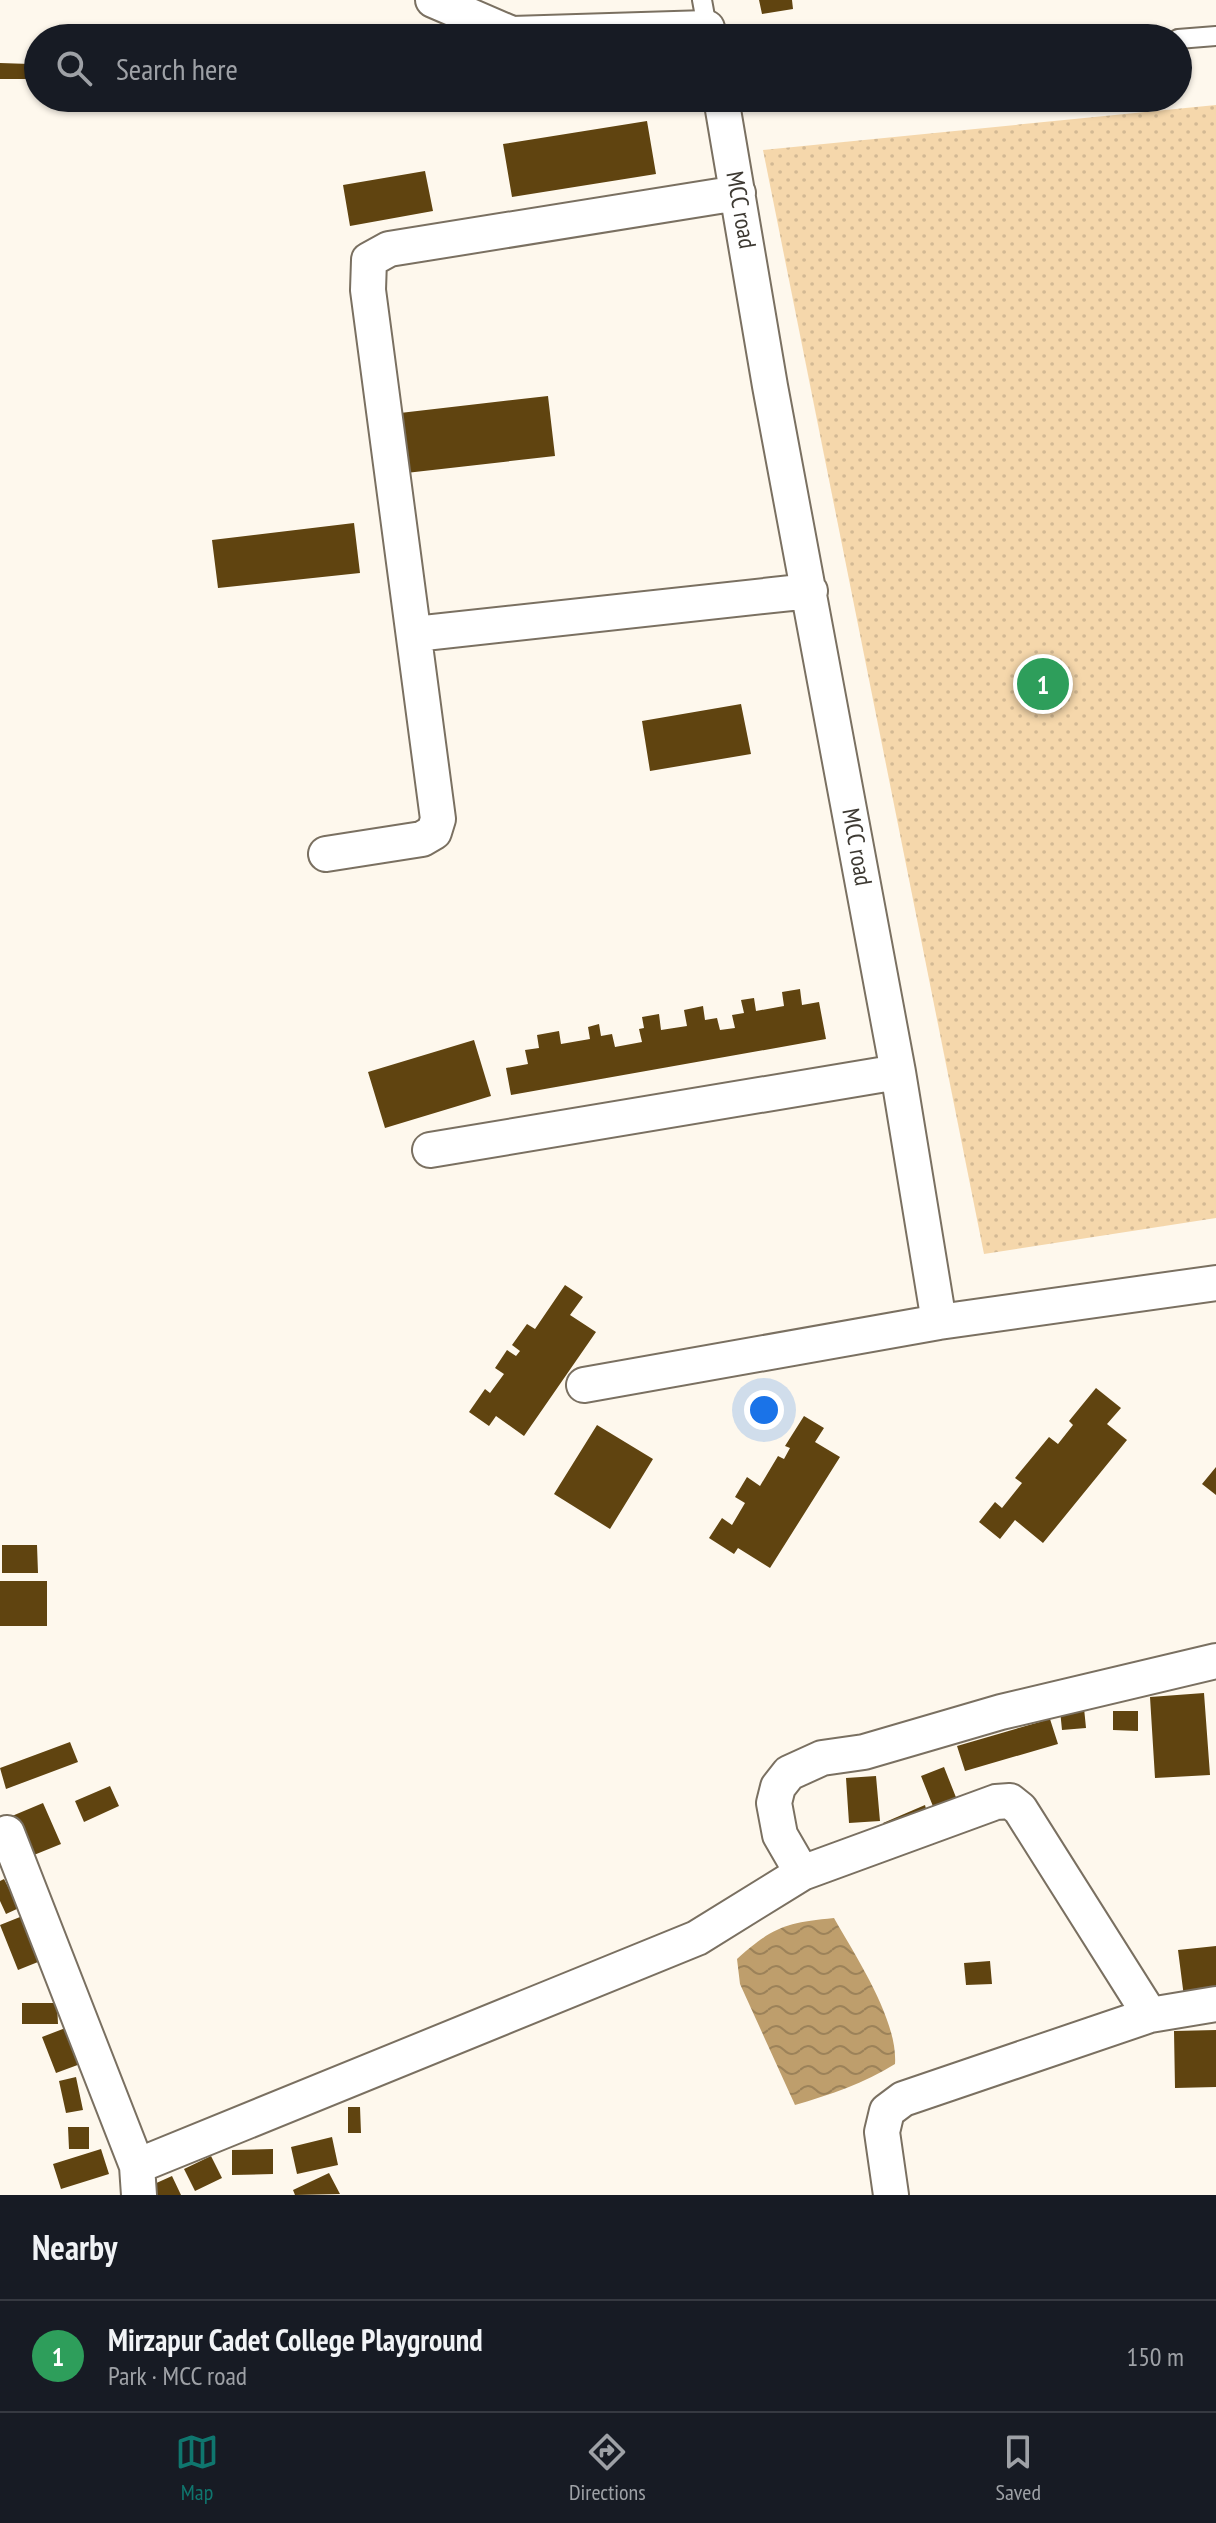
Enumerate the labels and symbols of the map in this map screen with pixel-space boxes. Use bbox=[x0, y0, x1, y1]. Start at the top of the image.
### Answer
street label: MCC road bbox=[719, 169, 764, 251]
pin: 1 bbox=[1017, 654, 1069, 714]
street label: MCC road bbox=[835, 806, 880, 888]
your location bbox=[744, 1390, 784, 1430]

